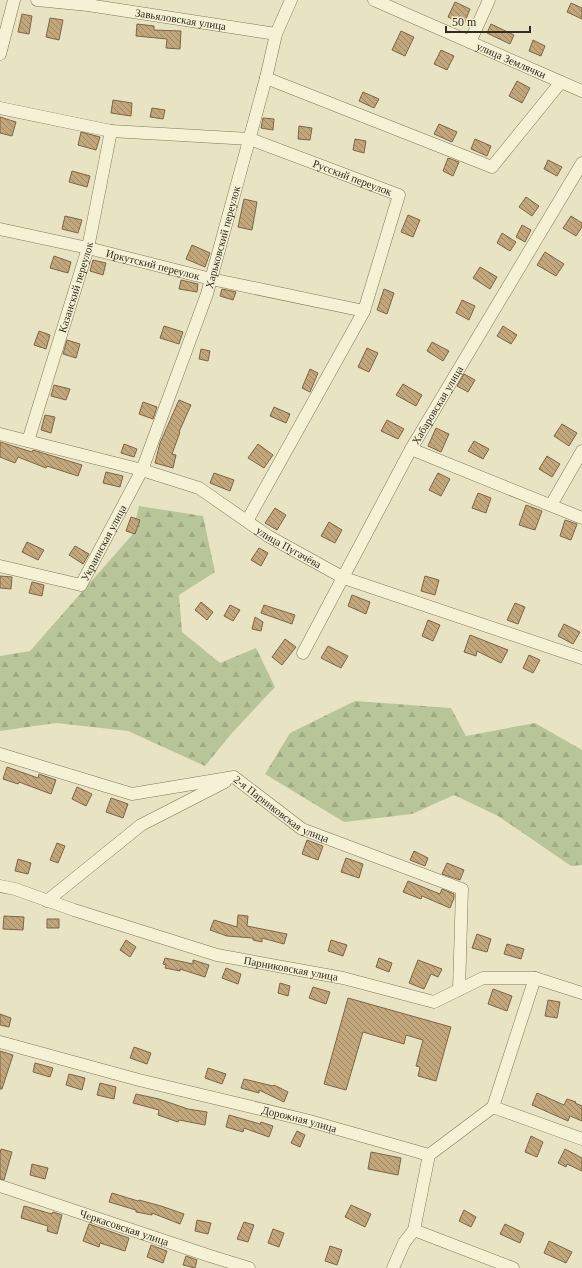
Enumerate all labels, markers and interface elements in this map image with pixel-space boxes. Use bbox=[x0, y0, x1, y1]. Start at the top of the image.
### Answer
street label: Завьяловская улица bbox=[134, 6, 227, 32]
scale bar bbox=[446, 8, 530, 34]
text: 50 m bbox=[452, 15, 477, 29]
street label: улица Землячки bbox=[475, 40, 548, 81]
street label: Русский переулок bbox=[311, 157, 394, 198]
street label: Харьковский переулок bbox=[203, 184, 242, 290]
street label: Казанский переулок bbox=[56, 240, 95, 334]
street label: Иркутский переулок bbox=[105, 247, 202, 282]
street label: Хабаровская улица bbox=[409, 364, 465, 447]
street label: Украинская улица bbox=[78, 503, 129, 583]
street label: улица Пугачёва bbox=[254, 524, 324, 570]
street label: 2-я Парниковская улица bbox=[231, 773, 331, 845]
street label: Парниковская улица bbox=[243, 954, 339, 983]
street label: Дорожная улица bbox=[260, 1104, 338, 1134]
street label: Черкасовская улица bbox=[78, 1207, 170, 1248]

